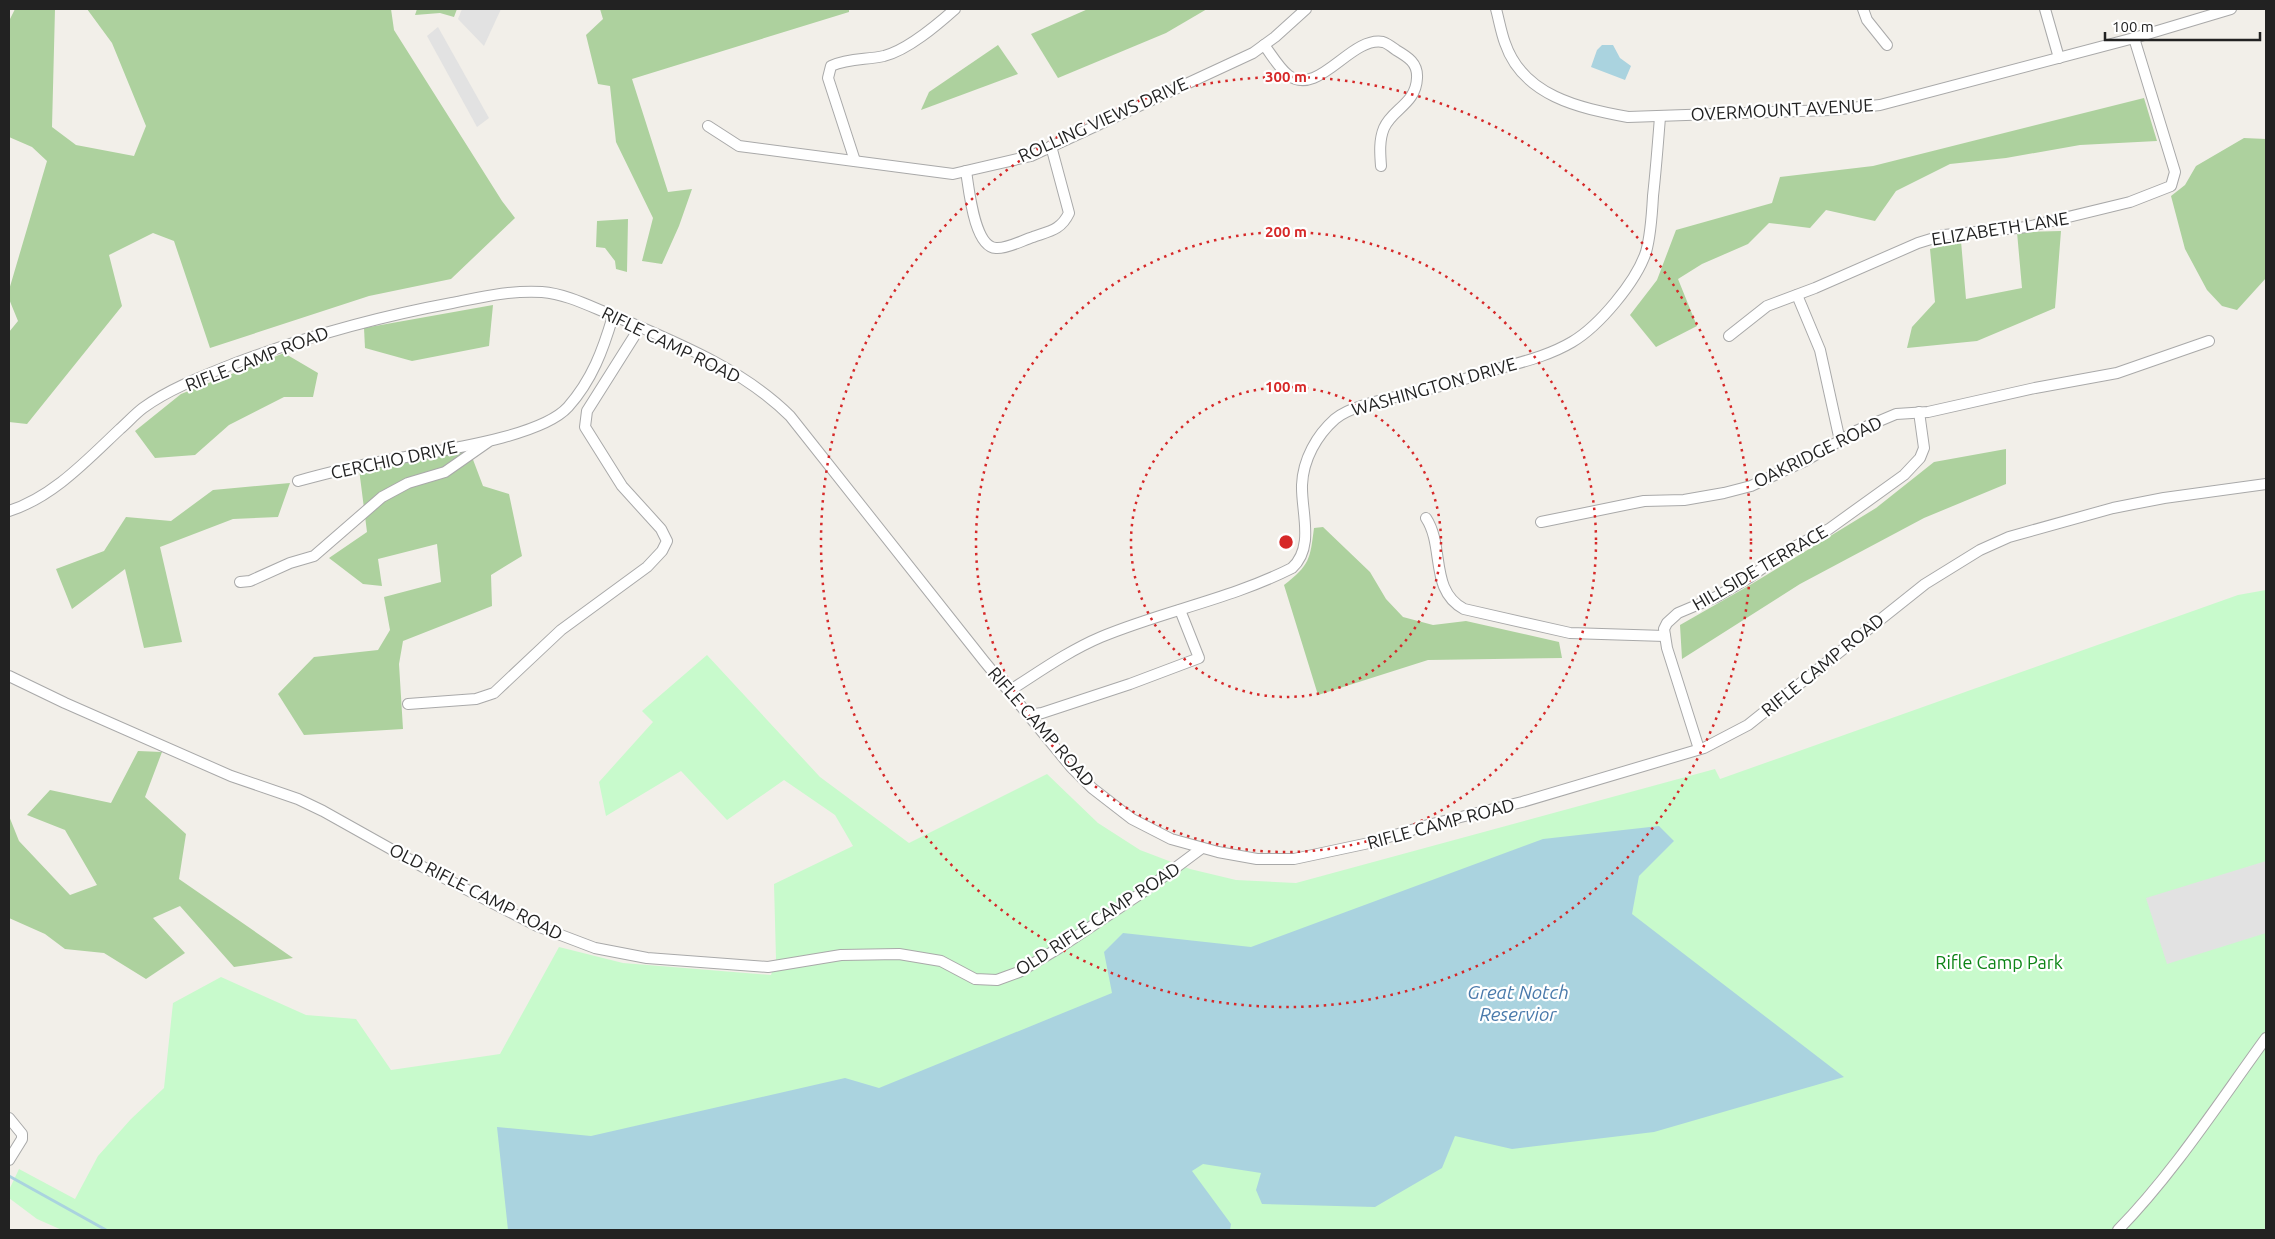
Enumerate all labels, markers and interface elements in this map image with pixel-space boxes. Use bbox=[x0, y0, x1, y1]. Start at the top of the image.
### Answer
scale bar bbox=[2105, 10, 2260, 42]
text: 100 m bbox=[2112, 18, 2154, 35]
text: 300 m bbox=[1265, 68, 1307, 85]
street label: ROLLING VIEWS DRIVE bbox=[1015, 73, 1190, 166]
street label: OVERMOUNT AVENUE bbox=[1690, 94, 1874, 124]
street label: ELIZABETH LANE bbox=[1930, 207, 2070, 249]
text: 200 m bbox=[1265, 223, 1307, 240]
street label: RIFLE CAMP ROAD bbox=[599, 302, 744, 386]
street label: RIFLE CAMP ROAD bbox=[182, 322, 331, 395]
street label: WASHINGTON DRIVE bbox=[1349, 353, 1518, 419]
text: 100 m bbox=[1265, 378, 1307, 395]
street label: OAKRIDGE ROAD bbox=[1750, 411, 1885, 491]
street label: CERCHIO DRIVE bbox=[329, 436, 459, 482]
street label: HILLSIDE TERRACE bbox=[1688, 520, 1831, 614]
centre of rings bbox=[1277, 533, 1295, 551]
street label: RIFLE CAMP ROAD bbox=[1757, 609, 1888, 720]
street label: RIFLE CAMP ROAD bbox=[984, 663, 1099, 790]
street label: RIFLE CAMP ROAD bbox=[1365, 794, 1517, 852]
street label: OLD RIFLE CAMP ROAD bbox=[387, 839, 566, 944]
street label: OLD RIFLE CAMP ROAD bbox=[1012, 858, 1183, 979]
park label: Rifle Camp Park bbox=[1935, 952, 2063, 972]
water label: Great Notch Reservior bbox=[1467, 981, 1569, 1025]

